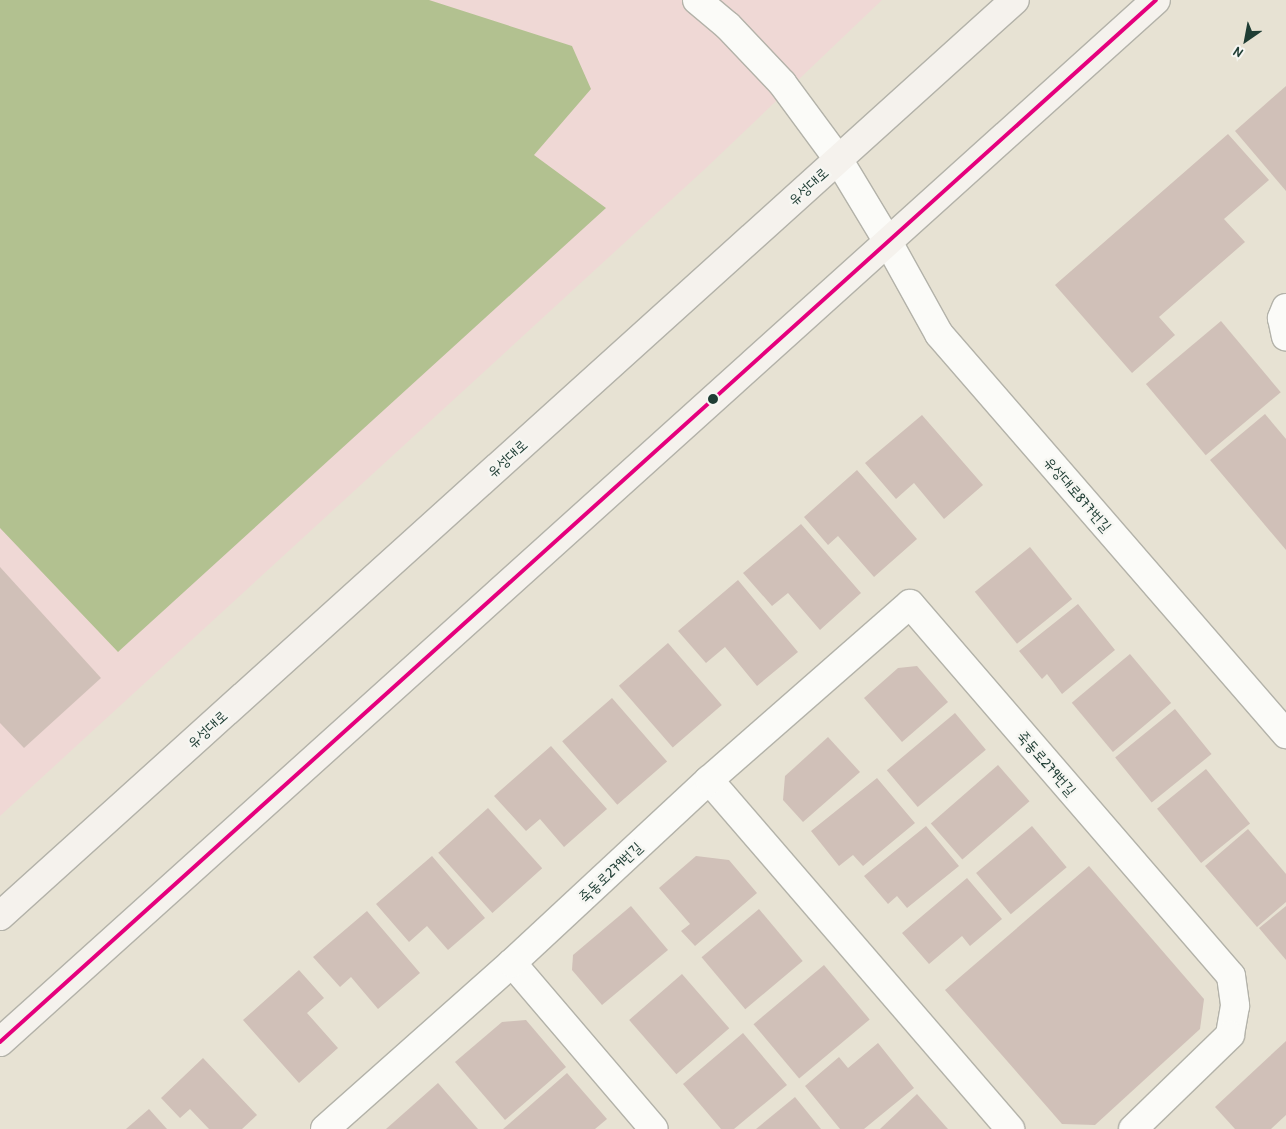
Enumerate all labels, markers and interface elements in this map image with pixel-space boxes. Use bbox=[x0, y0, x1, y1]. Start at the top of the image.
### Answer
north arrow bbox=[1221, 15, 1271, 65]
text: N bbox=[1229, 43, 1246, 63]
street label: 유성대로 bbox=[784, 163, 832, 209]
unlabelled marker bbox=[708, 394, 718, 404]
street label: 유성대로 bbox=[483, 435, 531, 481]
street label: 유성대로877번길 bbox=[1040, 453, 1116, 535]
street label: 유성대로 bbox=[183, 706, 231, 752]
street label: 죽동로279번길 bbox=[1014, 727, 1080, 799]
street label: 죽동로279번길 bbox=[574, 838, 646, 906]

